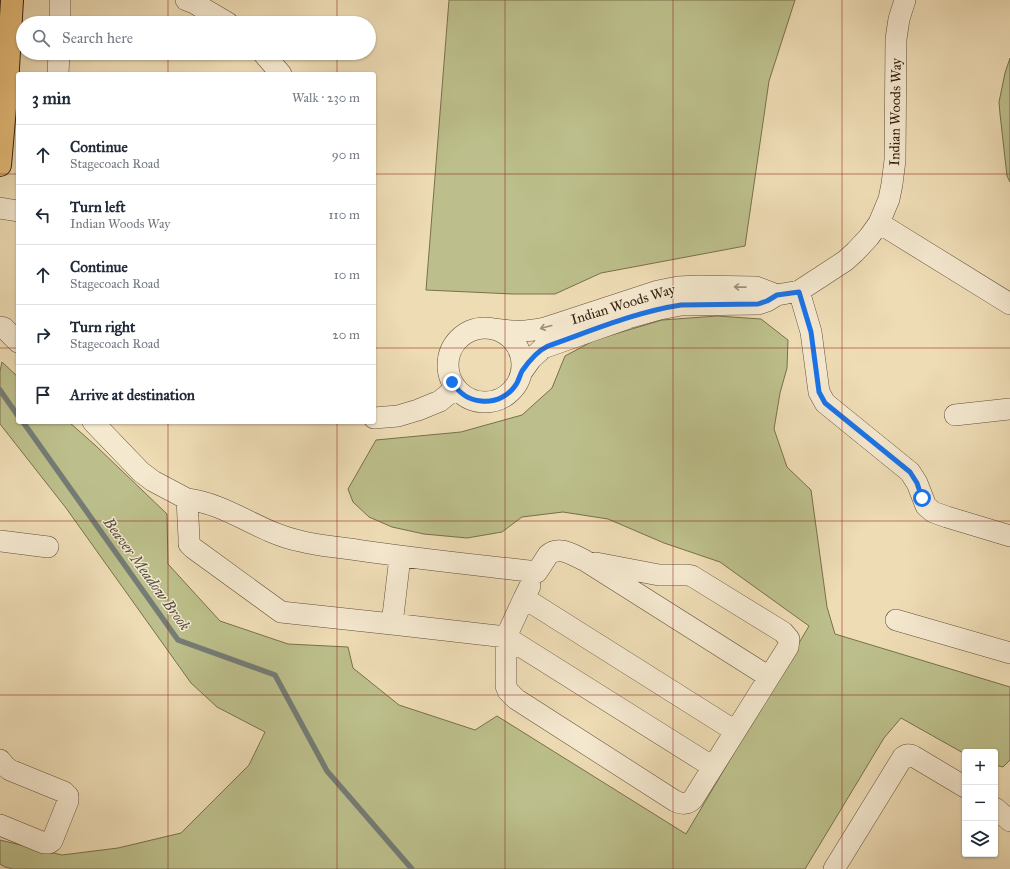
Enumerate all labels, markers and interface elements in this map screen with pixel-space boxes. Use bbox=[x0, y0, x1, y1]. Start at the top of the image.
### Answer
search box bbox=[16, 16, 376, 60]
icon: search bbox=[30, 27, 52, 49]
text: Search here bbox=[62, 29, 133, 47]
street label: Indian Woods Way bbox=[886, 57, 905, 166]
text: 3 min bbox=[32, 88, 71, 109]
text: Walk · 230 m bbox=[292, 90, 360, 106]
text: Continue bbox=[70, 138, 128, 156]
icon: ahead bbox=[32, 144, 54, 166]
text: 90 m bbox=[332, 147, 360, 163]
text: Stagecoach Road bbox=[70, 156, 160, 172]
text: Turn left bbox=[70, 198, 126, 216]
icon: left bbox=[32, 204, 54, 226]
text: 110 m bbox=[328, 207, 360, 223]
text: Indian Woods Way bbox=[70, 216, 170, 232]
text: Continue bbox=[70, 258, 128, 276]
icon: ahead bbox=[32, 264, 54, 286]
text: 10 m bbox=[334, 267, 360, 283]
text: Stagecoach Road bbox=[70, 276, 160, 292]
street label: Indian Woods Way bbox=[569, 280, 678, 328]
one-way arrow bbox=[734, 283, 747, 290]
text: Turn right bbox=[70, 318, 135, 336]
icon: right bbox=[32, 324, 54, 346]
one-way arrow bbox=[540, 324, 553, 331]
text: 20 m bbox=[332, 327, 360, 343]
text: Stagecoach Road bbox=[70, 336, 160, 352]
route end bbox=[443, 373, 461, 391]
icon: arrive bbox=[32, 384, 54, 406]
text: Arrive at destination bbox=[70, 386, 195, 404]
route start bbox=[913, 489, 931, 507]
water label: Beaver Meadow Brook bbox=[99, 513, 194, 634]
map controls bbox=[962, 749, 998, 857]
button: + bbox=[962, 749, 998, 785]
button: − bbox=[962, 785, 998, 821]
button: layers bbox=[962, 821, 998, 857]

